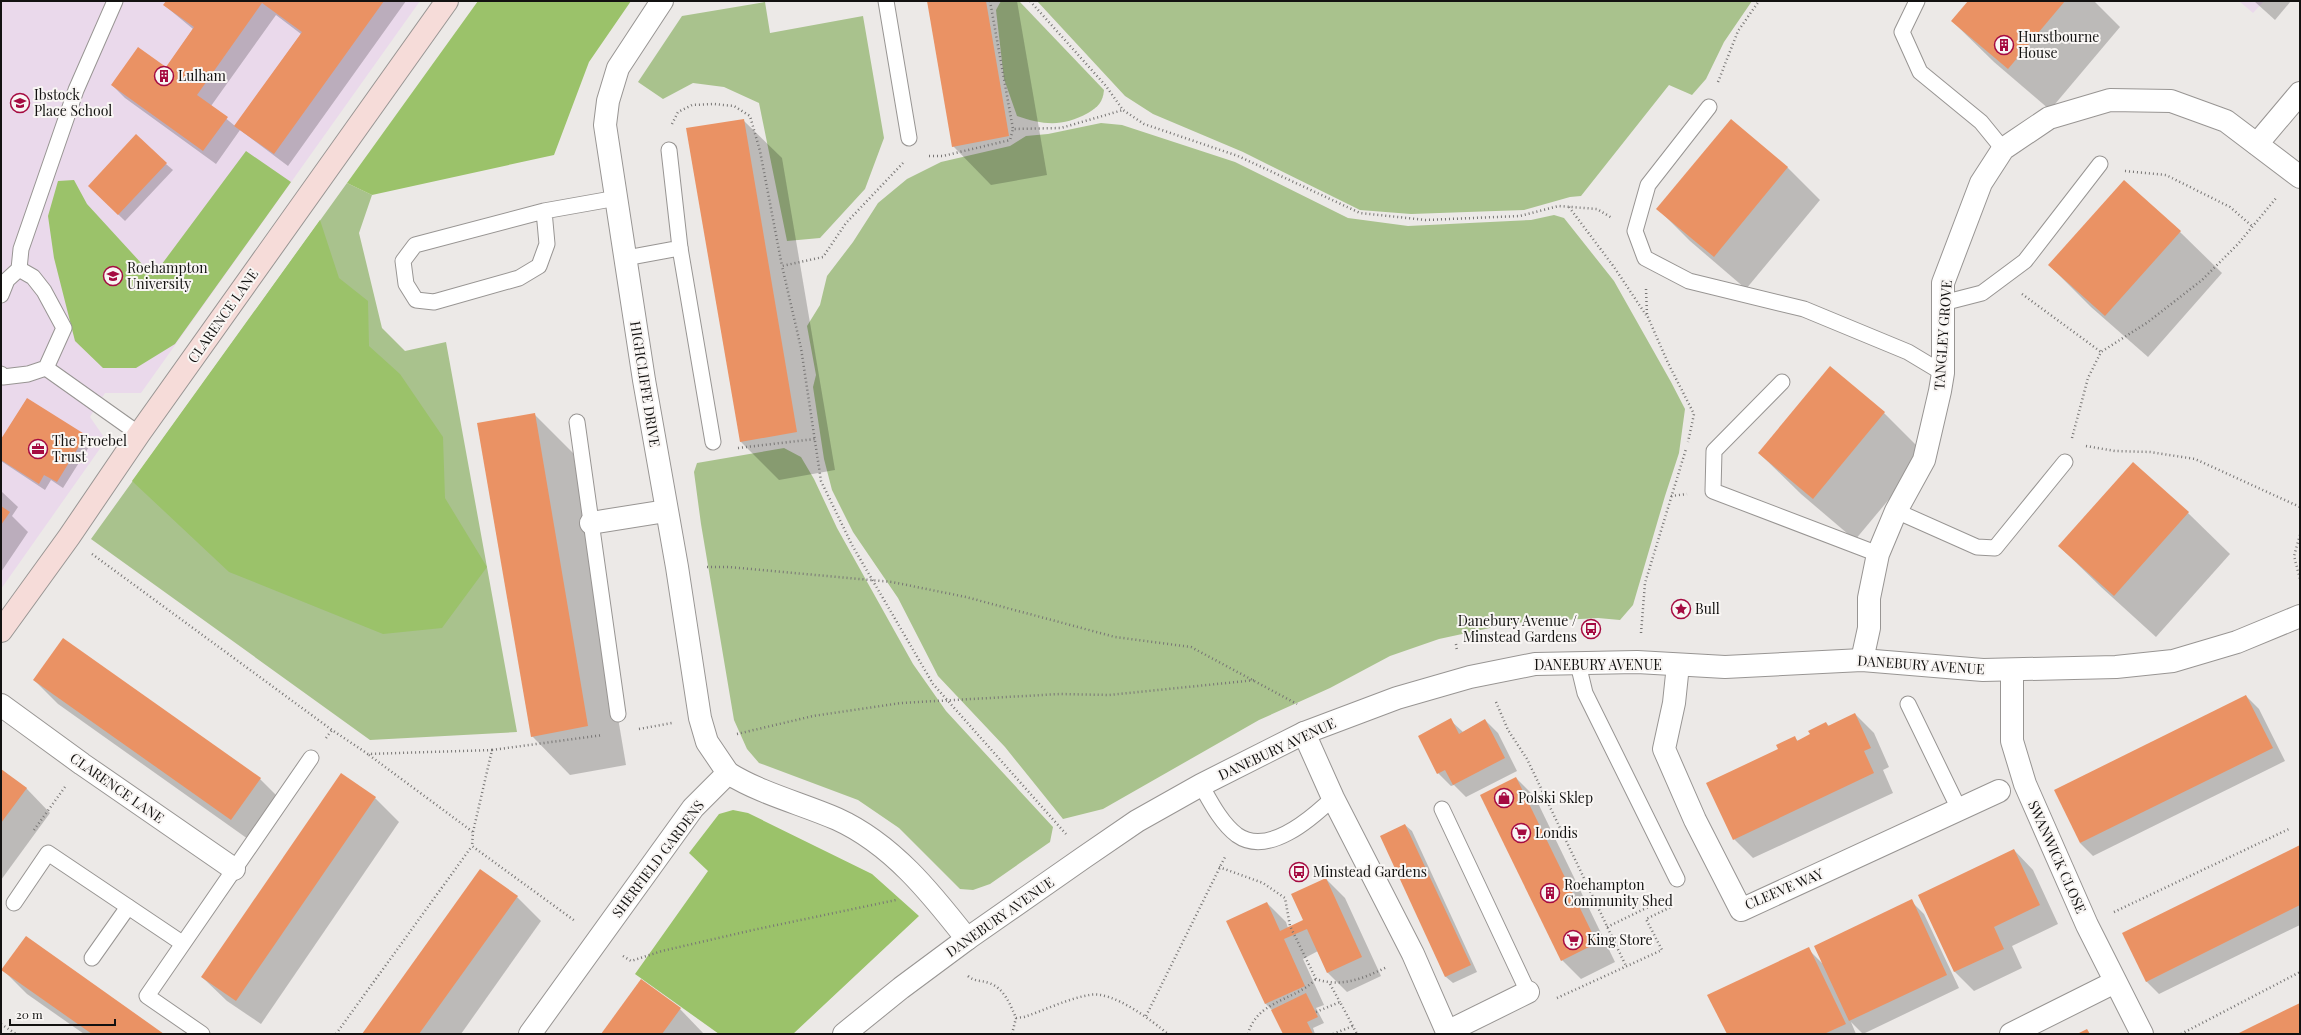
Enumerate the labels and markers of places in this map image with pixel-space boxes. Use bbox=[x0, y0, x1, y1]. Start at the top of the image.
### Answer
place label: Hurstbourne House bbox=[2018, 27, 2099, 62]
building icon: Hurstbourne House bbox=[1993, 34, 2015, 56]
building icon: Lulham bbox=[153, 65, 175, 87]
place label: Lulham bbox=[178, 66, 227, 85]
place label: Ibstock Place School bbox=[34, 85, 112, 120]
school or university icon: Ibstock Place School bbox=[9, 92, 31, 114]
place label: Roehampton University bbox=[127, 258, 208, 293]
school or university icon: Roehampton University bbox=[102, 265, 124, 287]
place label: The Froebel Trust bbox=[52, 431, 127, 466]
office icon: The Froebel Trust bbox=[27, 438, 49, 460]
place icon: Bull bbox=[1670, 598, 1692, 620]
place label: Bull bbox=[1695, 599, 1720, 618]
place label: Danebury Avenue / Minstead Gardens bbox=[1458, 611, 1577, 646]
bus stop icon: Danebury Avenue / Minstead Gardens bbox=[1580, 618, 1602, 640]
shop icon: Polski Sklep bbox=[1493, 787, 1515, 809]
place label: Polski Sklep bbox=[1518, 788, 1593, 807]
supermarket icon: Londis bbox=[1510, 822, 1532, 844]
place label: Londis bbox=[1535, 823, 1578, 842]
bus stop icon: Minstead Gardens bbox=[1288, 861, 1310, 883]
place label: Minstead Gardens bbox=[1313, 862, 1427, 881]
place label: Roehampton Community Shed bbox=[1564, 875, 1673, 910]
building icon: Roehampton Community Shed bbox=[1539, 882, 1561, 904]
supermarket icon: King Store bbox=[1562, 929, 1584, 951]
place label: King Store bbox=[1587, 930, 1653, 949]

